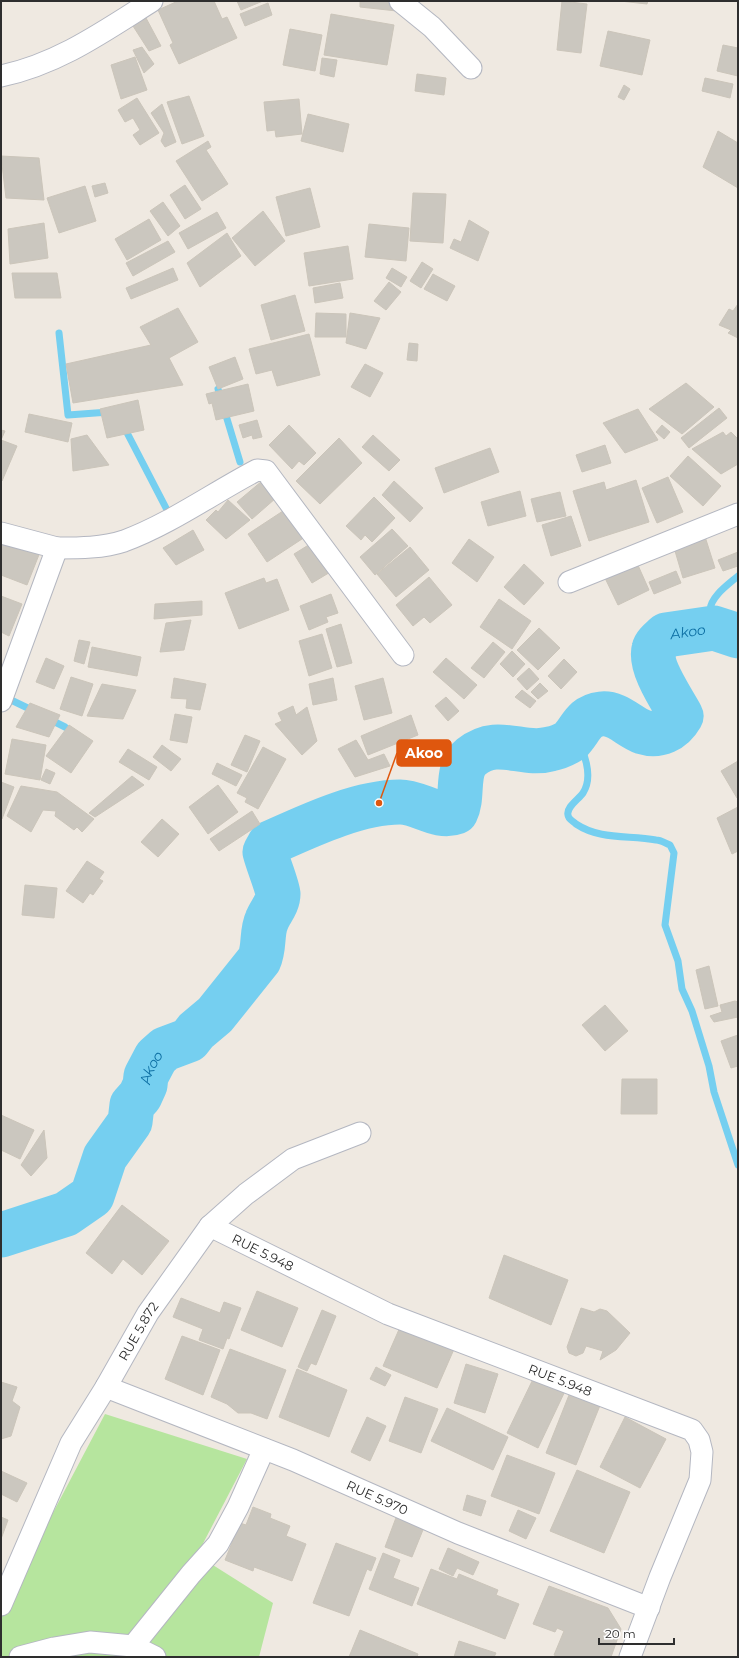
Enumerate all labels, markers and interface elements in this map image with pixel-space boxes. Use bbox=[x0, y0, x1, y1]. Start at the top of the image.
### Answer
water label: Akoo bbox=[668, 620, 707, 643]
callout: Akoo bbox=[397, 740, 451, 766]
text: Akoo bbox=[404, 744, 443, 762]
water label: Akoo bbox=[136, 1046, 167, 1086]
street label: RUE 5.948 bbox=[229, 1230, 296, 1274]
street label: RUE 5.872 bbox=[115, 1298, 162, 1363]
street label: RUE 5.948 bbox=[526, 1360, 594, 1399]
street label: RUE 5.970 bbox=[344, 1477, 411, 1518]
scale bar bbox=[599, 1620, 674, 1646]
text: 20 m bbox=[605, 1626, 636, 1641]

